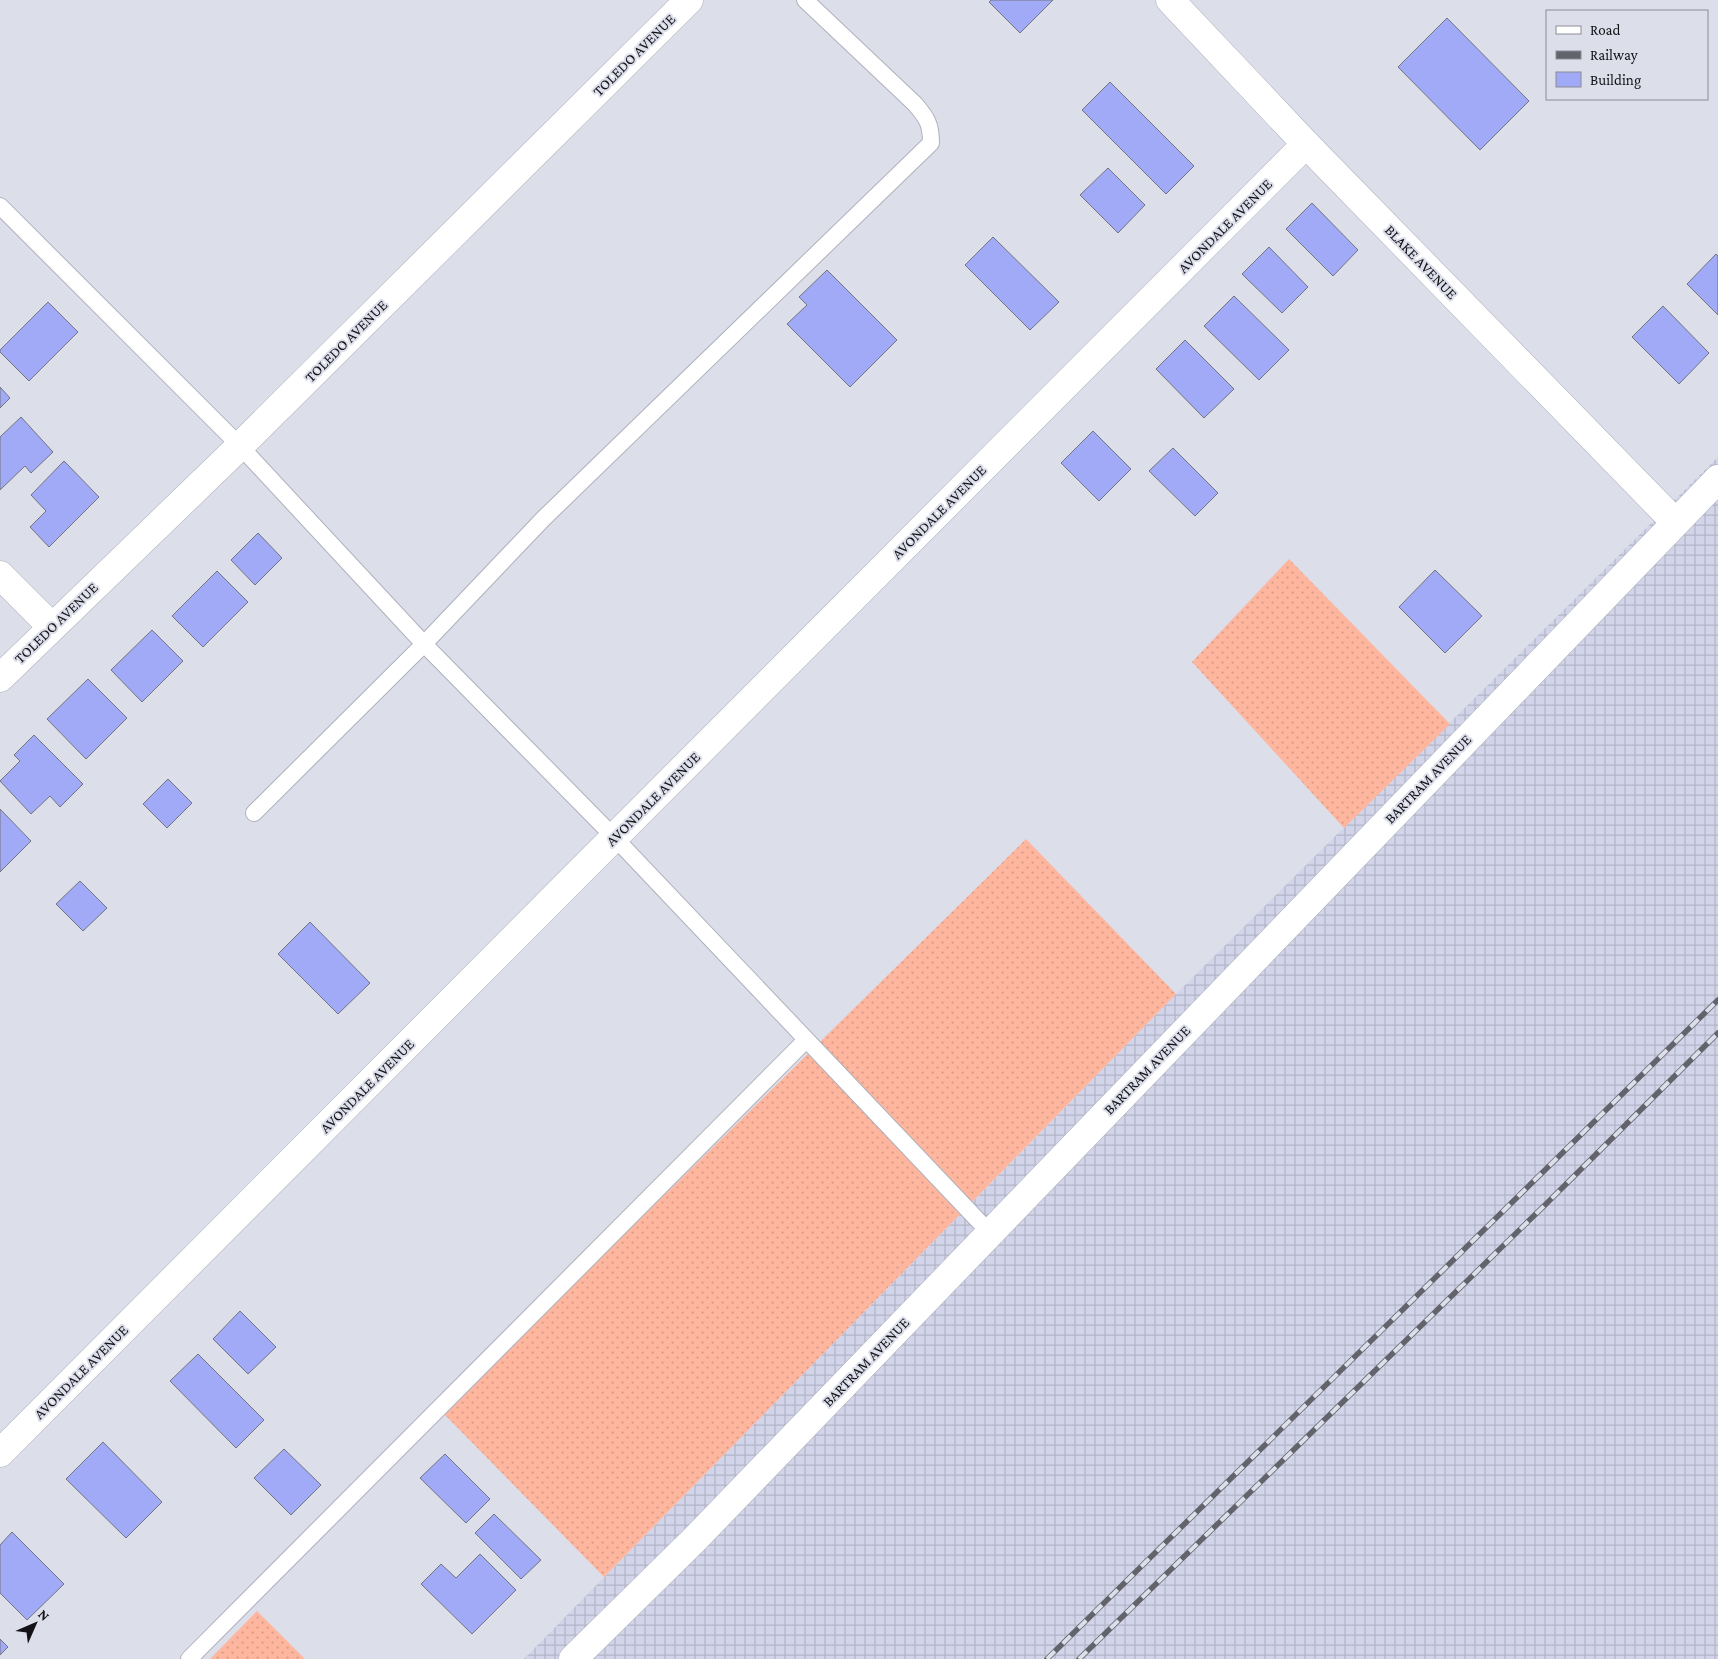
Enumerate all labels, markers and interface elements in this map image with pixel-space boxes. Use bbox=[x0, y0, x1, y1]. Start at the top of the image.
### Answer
legend bbox=[1546, 10, 1708, 100]
street label: TOLEDO AVENUE bbox=[590, 11, 678, 99]
text: Road bbox=[1590, 22, 1621, 38]
text: Railway bbox=[1590, 47, 1638, 64]
text: Building bbox=[1590, 72, 1641, 89]
street label: AVONDALE AVENUE bbox=[1175, 176, 1275, 276]
street label: BLAKE AVENUE bbox=[1382, 222, 1460, 302]
street label: TOLEDO AVENUE bbox=[302, 297, 390, 385]
street label: AVONDALE AVENUE bbox=[889, 462, 989, 562]
street label: TOLEDO AVENUE bbox=[11, 579, 101, 667]
street label: BARTRAM AVENUE bbox=[1382, 731, 1474, 827]
street label: AVONDALE AVENUE bbox=[603, 749, 703, 849]
street label: BARTRAM AVENUE bbox=[1101, 1022, 1193, 1118]
street label: AVONDALE AVENUE bbox=[317, 1036, 417, 1136]
street label: BARTRAM AVENUE bbox=[820, 1314, 912, 1410]
street label: AVONDALE AVENUE bbox=[31, 1322, 131, 1422]
north arrow bbox=[10, 1599, 60, 1649]
text: N bbox=[35, 1606, 54, 1624]

